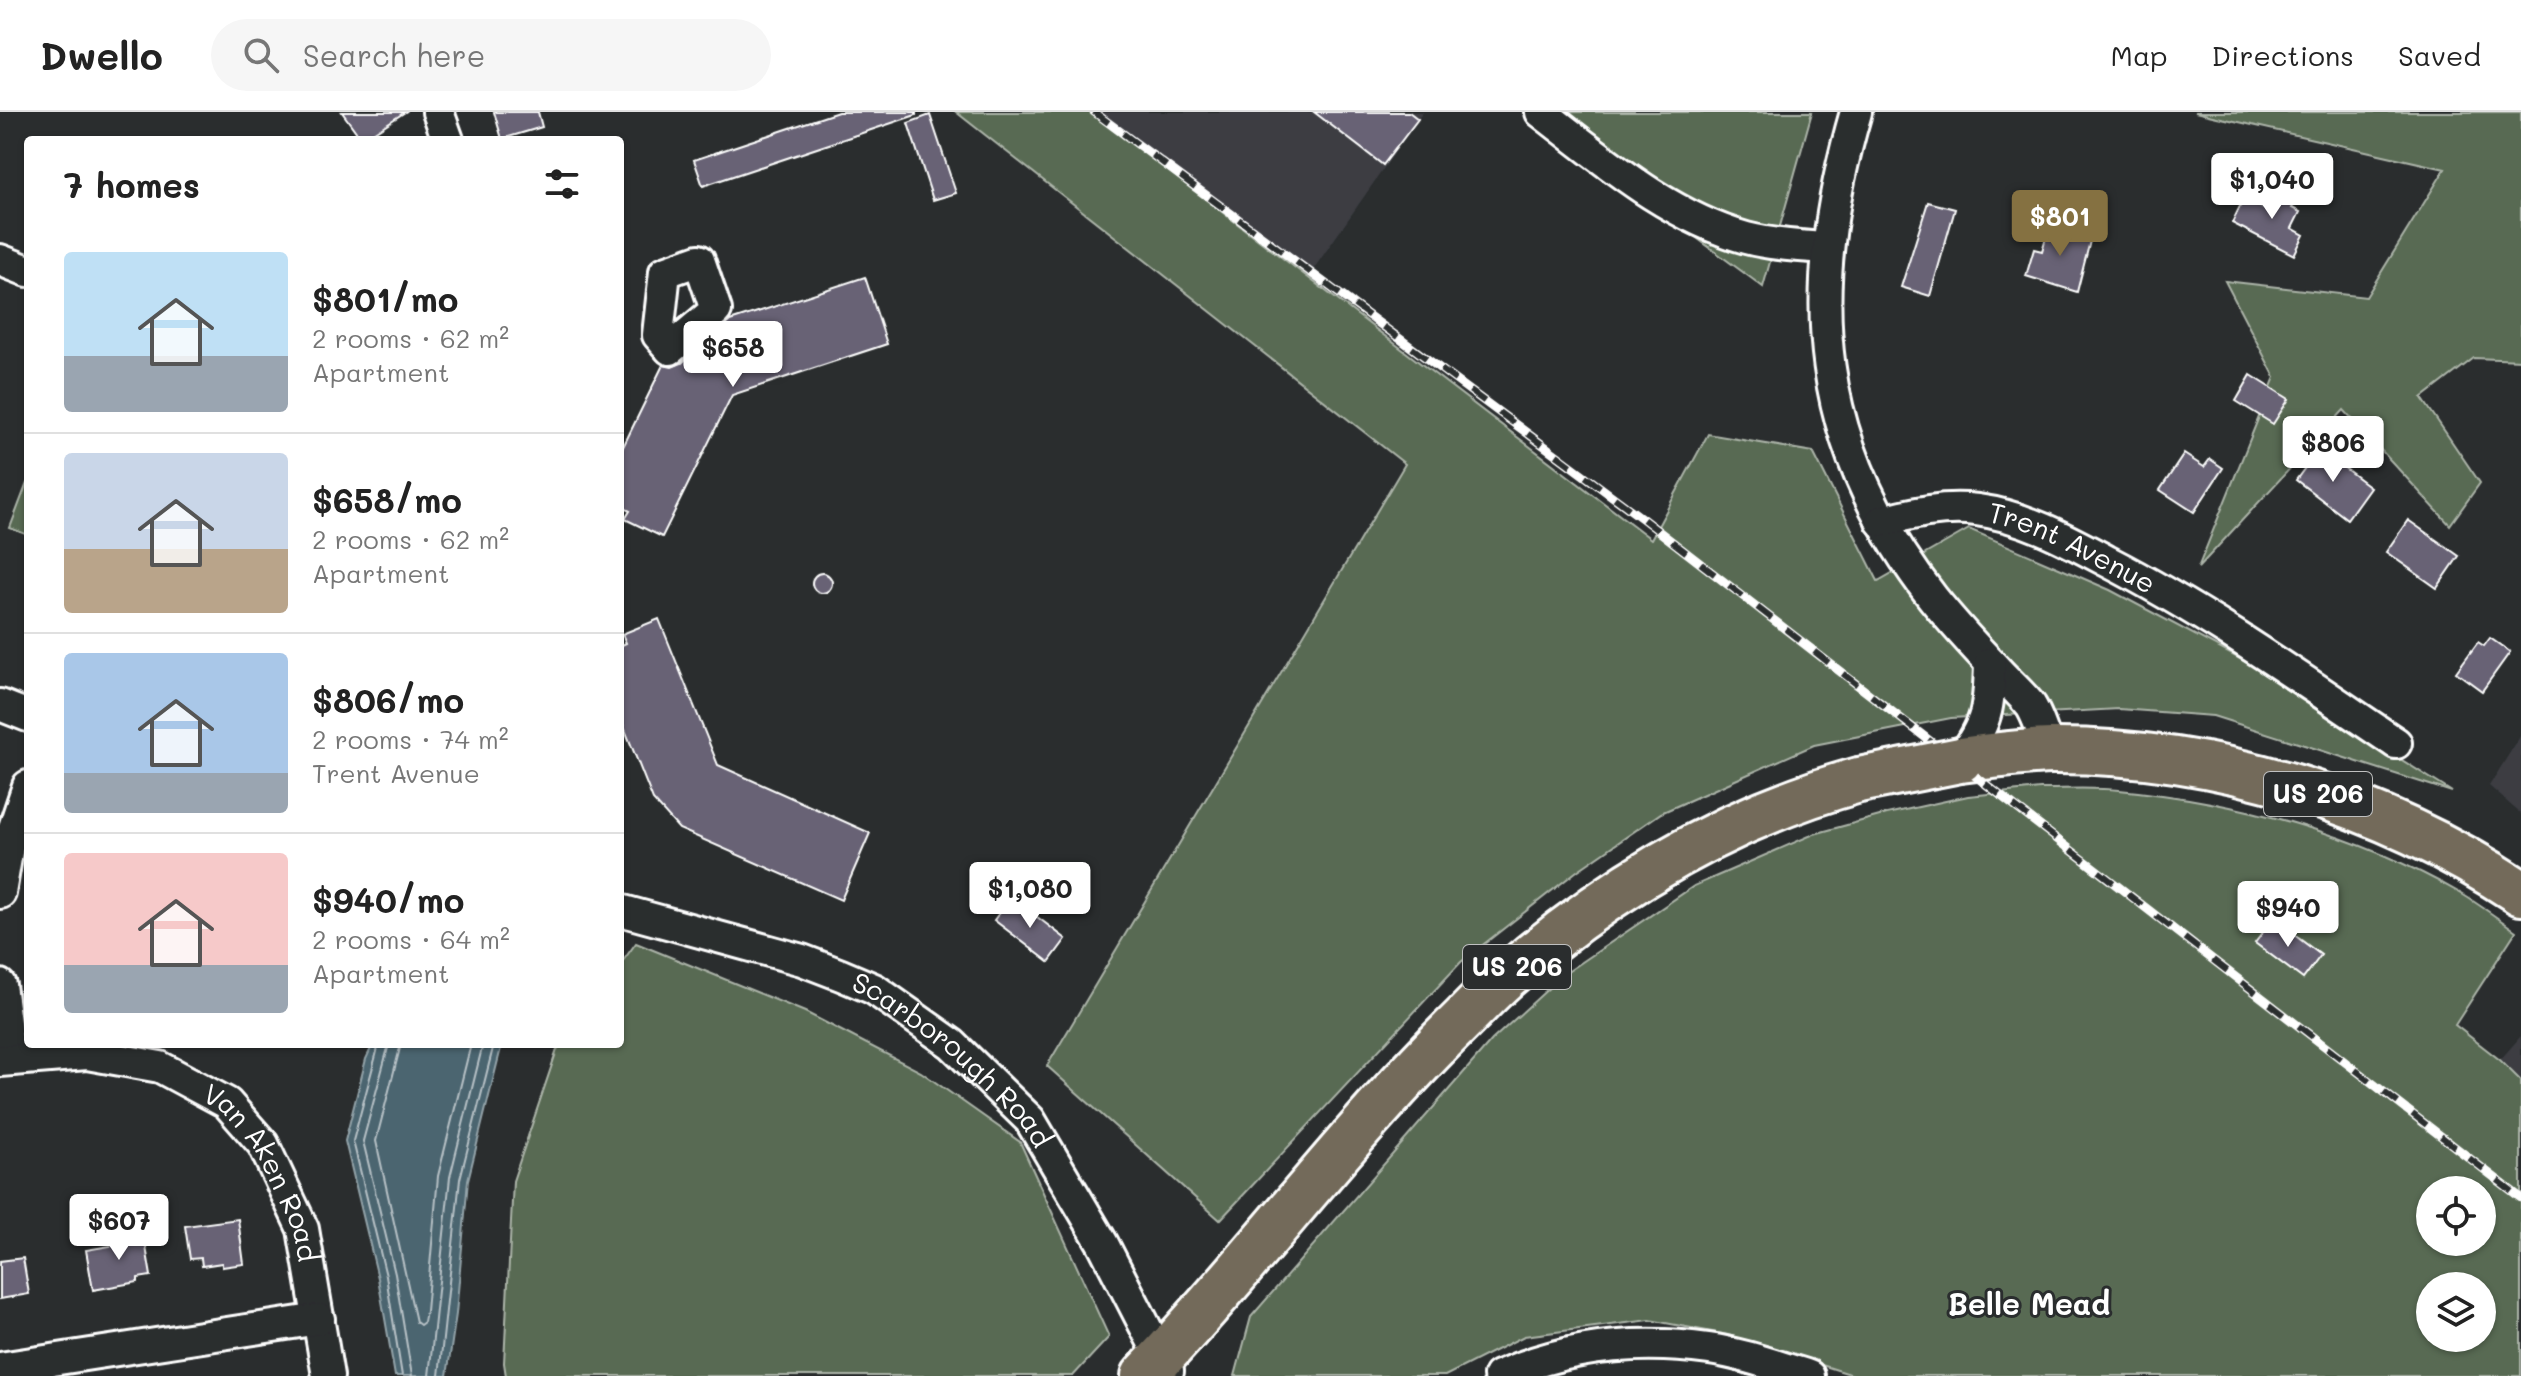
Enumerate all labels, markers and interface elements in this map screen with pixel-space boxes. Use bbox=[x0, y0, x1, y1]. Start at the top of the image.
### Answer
search box bbox=[211, 19, 771, 91]
text: Dwello bbox=[40, 30, 163, 80]
icon: search bbox=[239, 33, 283, 77]
text: Search here bbox=[303, 35, 485, 75]
text: Map bbox=[2111, 37, 2168, 73]
text: Directions bbox=[2212, 37, 2354, 73]
text: Saved bbox=[2398, 37, 2481, 73]
pin: $1,040 bbox=[2207, 153, 2337, 221]
text: 7 homes bbox=[64, 162, 200, 207]
icon: filters bbox=[540, 162, 584, 206]
text: $1,040 bbox=[2229, 162, 2315, 196]
pin: $801 bbox=[2013, 190, 2107, 258]
text: $801 bbox=[2030, 199, 2090, 233]
text: $801/mo bbox=[312, 276, 459, 321]
icon: home bbox=[128, 284, 224, 380]
text: 2 rooms · 62 m² bbox=[312, 321, 509, 355]
pin: $658 bbox=[686, 321, 780, 389]
text: $658 bbox=[701, 330, 765, 364]
text: Apartment bbox=[312, 355, 449, 389]
pin: $806 bbox=[2286, 416, 2380, 484]
text: $806 bbox=[2301, 425, 2365, 459]
text: $658/mo bbox=[312, 477, 462, 522]
icon: home bbox=[128, 485, 224, 581]
street label: Trent Avenue bbox=[1986, 493, 2163, 601]
text: 2 rooms · 62 m² bbox=[312, 522, 509, 556]
text: Apartment bbox=[312, 556, 449, 590]
text: $806/mo bbox=[312, 677, 464, 722]
icon: home bbox=[128, 685, 224, 781]
text: 2 rooms · 74 m² bbox=[312, 722, 509, 756]
text: Trent Avenue bbox=[312, 756, 480, 790]
road number: US 206 bbox=[2264, 772, 2372, 816]
pin: $1,080 bbox=[965, 862, 1095, 930]
text: $1,080 bbox=[987, 871, 1073, 905]
text: $940/mo bbox=[312, 877, 464, 922]
pin: $940 bbox=[2241, 881, 2335, 949]
icon: home bbox=[128, 885, 224, 981]
text: $940 bbox=[2256, 890, 2320, 924]
text: 2 rooms · 64 m² bbox=[312, 922, 510, 956]
road number: US 206 bbox=[1463, 945, 1571, 989]
text: Apartment bbox=[312, 956, 449, 990]
street label: Scarborough Road bbox=[847, 963, 1061, 1153]
street label: Van Aken Road bbox=[197, 1075, 327, 1264]
map controls bbox=[2416, 1176, 2496, 1352]
button: locate bbox=[2416, 1176, 2496, 1256]
pin: $607 bbox=[72, 1194, 166, 1262]
text: $607 bbox=[88, 1203, 151, 1237]
button: layers bbox=[2416, 1272, 2496, 1352]
district label: Belle Mead bbox=[1948, 1283, 2110, 1323]

